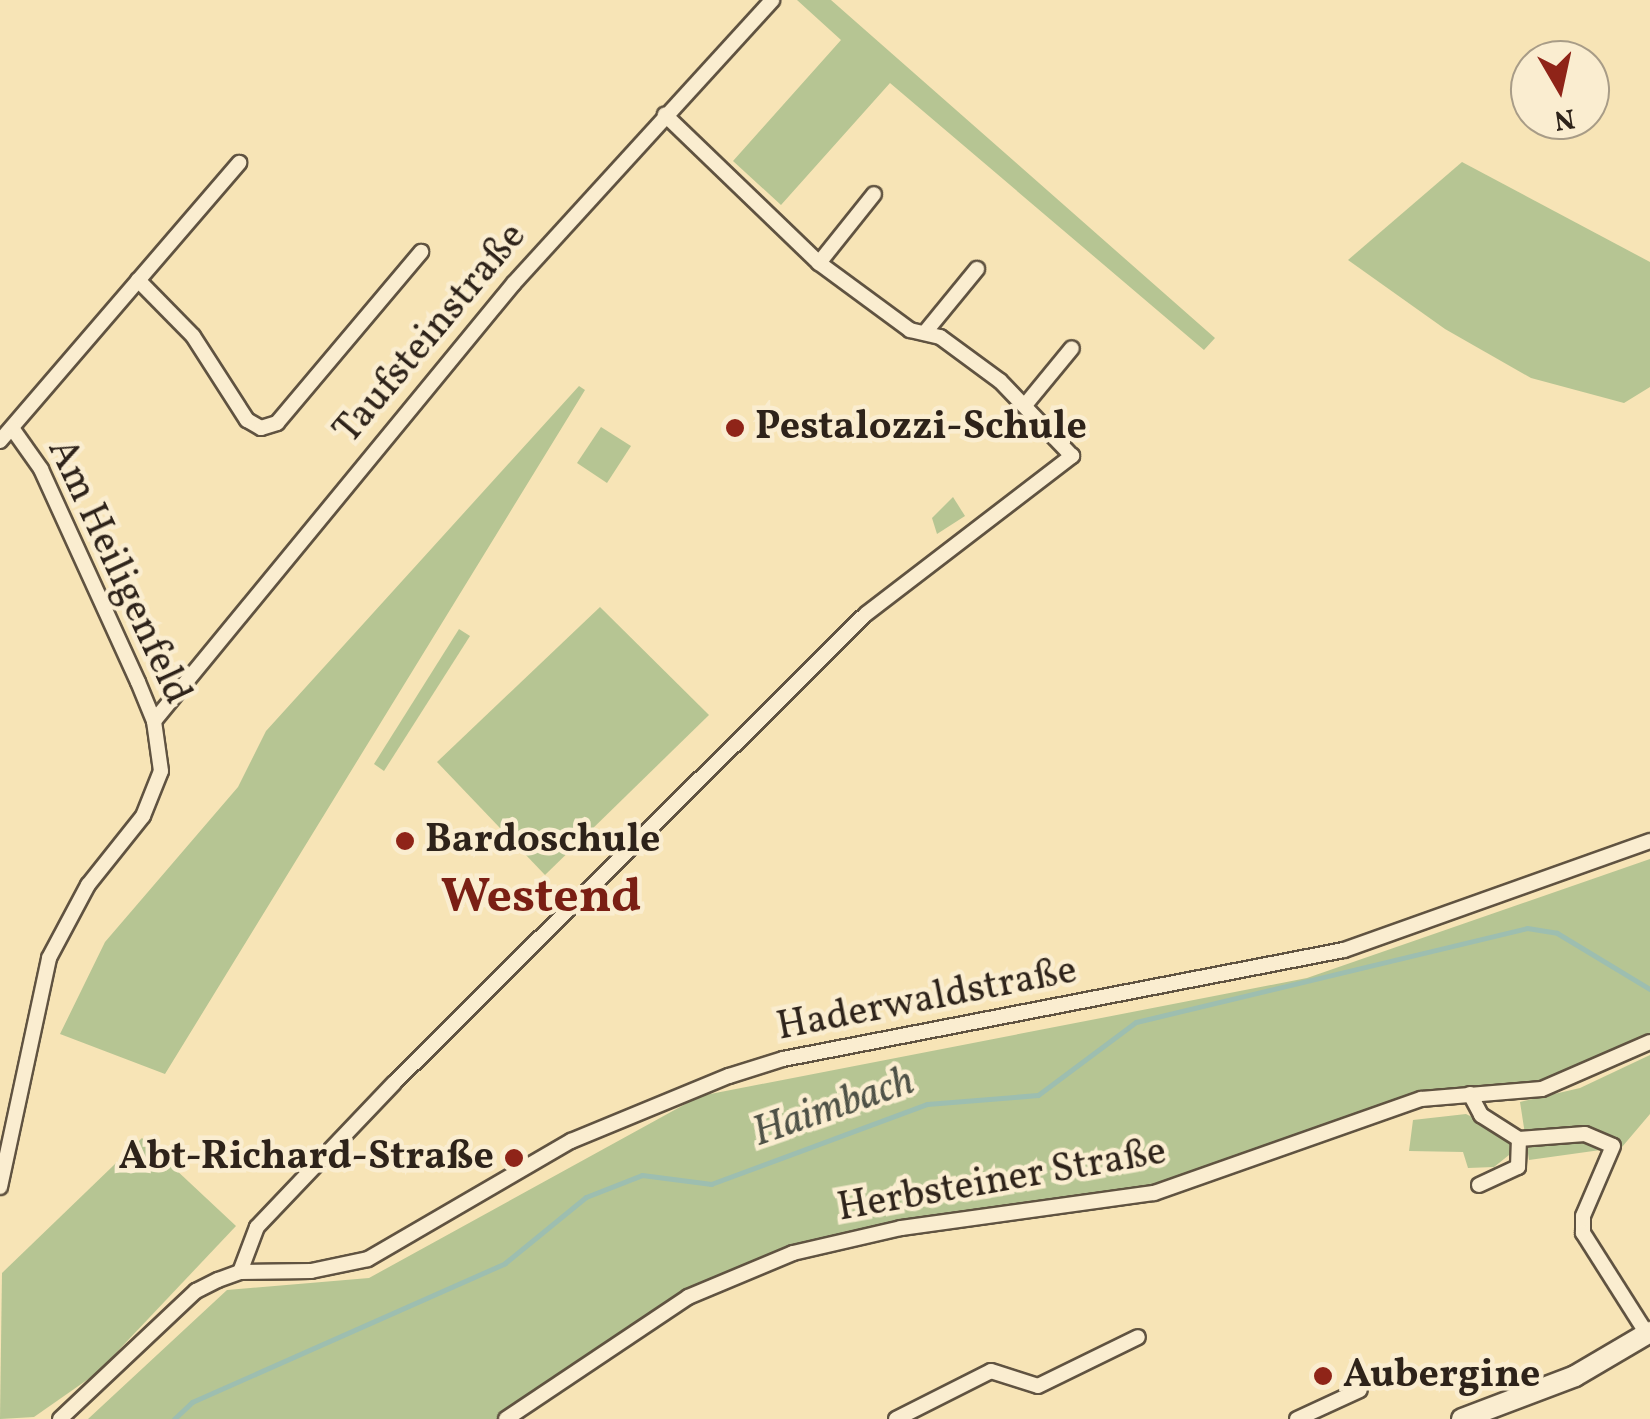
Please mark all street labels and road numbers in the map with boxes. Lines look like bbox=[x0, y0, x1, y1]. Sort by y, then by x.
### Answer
street label: Taufsteinstraße bbox=[325, 214, 537, 454]
street label: Am Heiligenfeld bbox=[36, 432, 200, 712]
street label: Haderwaldstraße bbox=[773, 947, 1081, 1053]
street label: Herbsteiner Straße bbox=[834, 1128, 1170, 1234]

